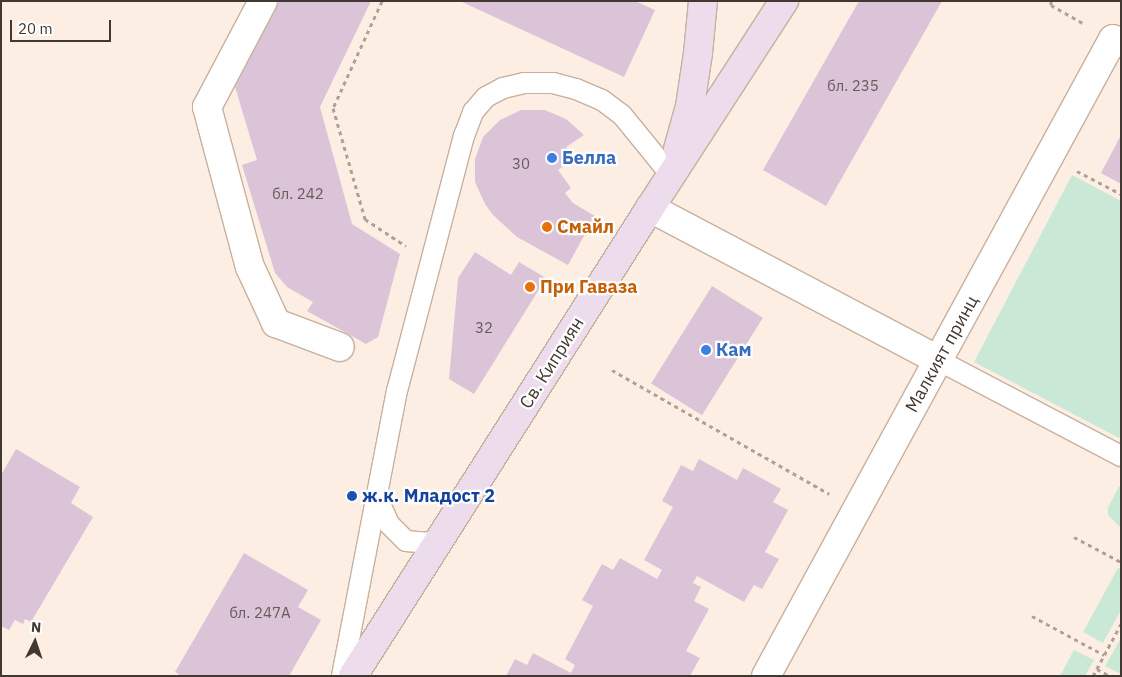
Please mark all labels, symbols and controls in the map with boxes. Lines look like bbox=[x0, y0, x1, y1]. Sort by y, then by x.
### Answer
scale bar bbox=[12, 10, 114, 42]
text: 20 m bbox=[18, 19, 53, 38]
house number: бл. 235 bbox=[827, 77, 879, 95]
place label: Белла bbox=[562, 147, 616, 169]
marker: Белла bbox=[546, 152, 558, 164]
house number: 30 bbox=[512, 155, 530, 173]
house number: бл. 242 bbox=[272, 185, 324, 203]
place label: Смайл bbox=[557, 216, 614, 238]
marker: Смайл bbox=[541, 221, 553, 233]
place label: При Гаваза bbox=[540, 276, 638, 298]
marker: При Гаваза bbox=[524, 281, 536, 293]
street label: Малкият принц bbox=[901, 292, 983, 416]
street label: Св. Киприян bbox=[515, 313, 589, 413]
house number: 32 bbox=[475, 319, 493, 337]
place label: Кам bbox=[716, 339, 751, 361]
marker: Кам bbox=[700, 344, 712, 356]
place label: ж.к. Младост 2 bbox=[362, 485, 495, 507]
marker: ж.к. Младост 2 bbox=[346, 490, 358, 502]
house number: бл. 247А bbox=[229, 604, 291, 622]
north arrow bbox=[10, 617, 60, 667]
text: N bbox=[30, 618, 42, 636]

